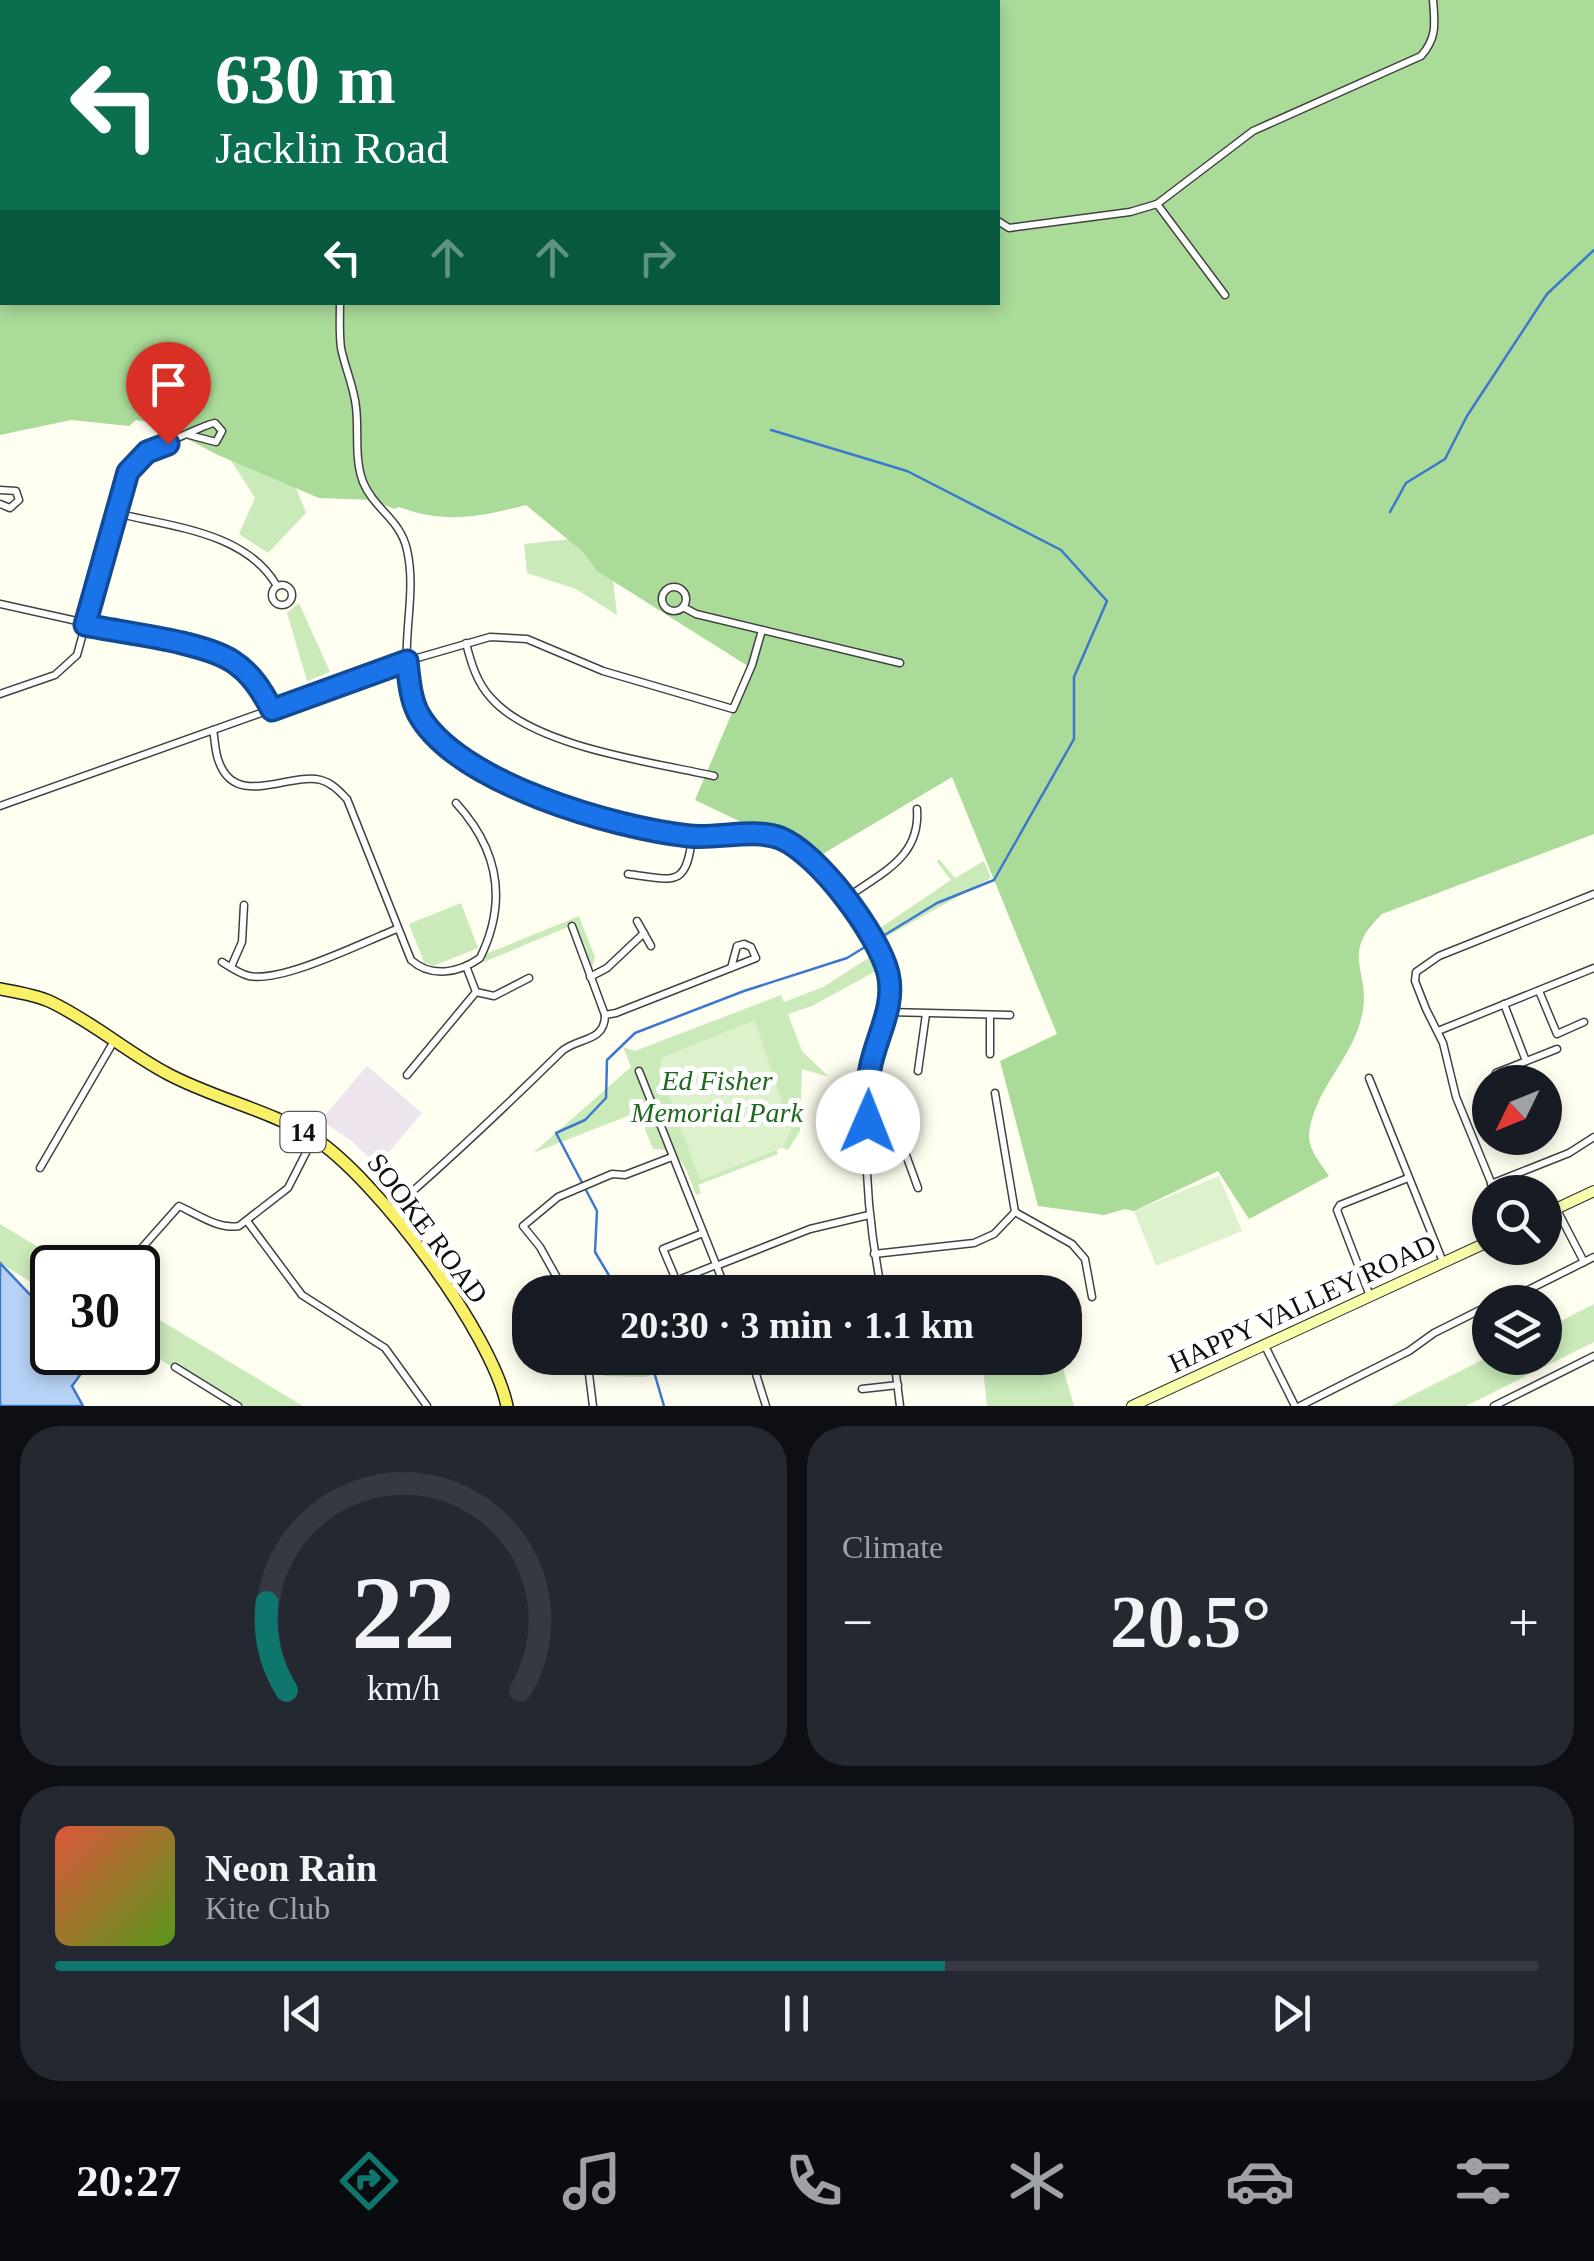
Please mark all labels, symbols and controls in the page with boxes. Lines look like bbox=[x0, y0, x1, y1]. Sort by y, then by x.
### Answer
icon: left bbox=[50, 40, 180, 170]
text: 630 m bbox=[215, 41, 396, 118]
text: Jacklin Road bbox=[215, 123, 449, 173]
icon: left bbox=[315, 230, 370, 285]
icon: ahead bbox=[420, 230, 475, 285]
icon: ahead bbox=[525, 230, 580, 285]
icon: right bbox=[630, 230, 685, 285]
pin bbox=[126, 342, 211, 445]
icon: arrive bbox=[141, 357, 196, 412]
park label: Ed Fisher Memorial Park bbox=[630, 1065, 803, 1128]
north arrow bbox=[1472, 1065, 1562, 1155]
map controls bbox=[1472, 1065, 1562, 1375]
position arrow bbox=[816, 1070, 920, 1174]
road number: 14 bbox=[280, 1112, 326, 1152]
street label: SOOKE ROAD bbox=[361, 1147, 494, 1309]
button: search bbox=[1472, 1175, 1562, 1265]
street label: HAPPY VALLEY ROAD bbox=[1164, 1228, 1441, 1379]
speed limit sign: 30 bbox=[30, 1245, 160, 1375]
button: layers bbox=[1472, 1285, 1562, 1375]
text: 20:30 · 3 min · 1.1 km bbox=[620, 1304, 974, 1346]
text: Climate bbox=[842, 1529, 943, 1565]
text: 22 bbox=[352, 1555, 456, 1670]
text: 20.5° bbox=[1110, 1580, 1271, 1663]
text: − bbox=[842, 1592, 873, 1653]
text: + bbox=[1508, 1592, 1539, 1653]
text: km/h bbox=[367, 1668, 440, 1708]
text: Neon Rain bbox=[205, 1847, 377, 1889]
text: Kite Club bbox=[205, 1890, 330, 1926]
icon: previous bbox=[275, 1986, 330, 2041]
icon: pause bbox=[769, 1986, 824, 2041]
icon: next bbox=[1264, 1986, 1319, 2041]
icon: directions bbox=[334, 2146, 404, 2216]
icon: music bbox=[557, 2146, 627, 2216]
icon: phone bbox=[779, 2146, 849, 2216]
icon: climate bbox=[1002, 2146, 1072, 2216]
icon: car bbox=[1225, 2146, 1295, 2216]
icon: filters bbox=[1448, 2146, 1518, 2216]
text: 20:27 bbox=[76, 2156, 181, 2206]

